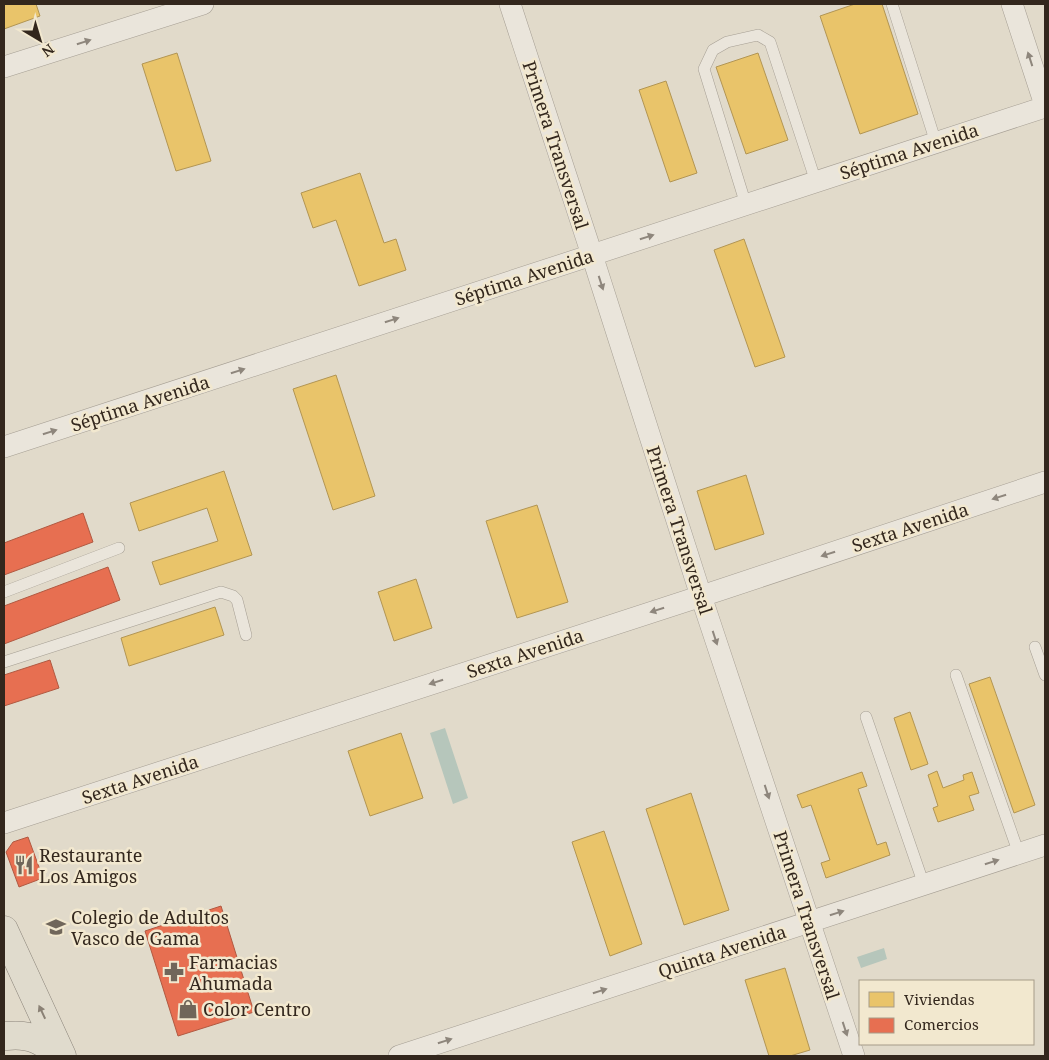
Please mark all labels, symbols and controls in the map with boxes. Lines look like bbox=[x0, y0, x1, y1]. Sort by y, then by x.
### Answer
north arrow bbox=[15, 15, 65, 65]
one-way arrow bbox=[76, 37, 91, 45]
text: N bbox=[38, 40, 59, 62]
one-way arrow bbox=[1026, 51, 1034, 66]
street label: Primera Transversal bbox=[517, 58, 595, 233]
street label: Séptima Avenida bbox=[837, 117, 981, 185]
one-way arrow bbox=[639, 233, 654, 240]
street label: Séptima Avenida bbox=[452, 243, 596, 311]
one-way arrow bbox=[597, 276, 605, 291]
one-way arrow bbox=[385, 316, 400, 323]
one-way arrow bbox=[230, 366, 245, 374]
street label: Séptima Avenida bbox=[68, 369, 212, 437]
one-way arrow bbox=[43, 428, 58, 436]
street label: Primera Transversal bbox=[641, 443, 719, 618]
one-way arrow bbox=[991, 493, 1006, 501]
street label: Sexta Avenida bbox=[849, 497, 971, 557]
one-way arrow bbox=[821, 551, 836, 558]
one-way arrow bbox=[650, 607, 665, 614]
street label: Sexta Avenida bbox=[464, 623, 586, 683]
one-way arrow bbox=[712, 630, 719, 645]
one-way arrow bbox=[429, 679, 444, 686]
street label: Sexta Avenida bbox=[79, 749, 201, 809]
one-way arrow bbox=[763, 784, 771, 799]
street label: Primera Transversal bbox=[768, 828, 846, 1003]
place label: Restaurante Los Amigos bbox=[39, 843, 142, 888]
restaurant icon: Restaurante Los Amigos bbox=[13, 854, 35, 876]
one-way arrow bbox=[985, 858, 1000, 866]
place label: Colegio de Adultos Vasco de Gama bbox=[71, 905, 229, 950]
one-way arrow bbox=[830, 909, 845, 916]
school or university icon: Colegio de Adultos Vasco de Gama bbox=[45, 916, 67, 938]
street label: Quinta Avenida bbox=[655, 919, 789, 983]
place label: Farmacias Ahumada bbox=[189, 950, 278, 995]
pharmacy icon: Farmacias Ahumada bbox=[163, 961, 185, 983]
legend bbox=[859, 980, 1034, 1045]
one-way arrow bbox=[593, 986, 608, 994]
text: Viviendas bbox=[904, 989, 975, 1009]
place label: Color Centro bbox=[203, 997, 311, 1021]
shop icon: Color Centro bbox=[177, 998, 199, 1020]
one-way arrow bbox=[37, 1005, 45, 1019]
text: Comercios bbox=[904, 1014, 979, 1034]
one-way arrow bbox=[841, 1022, 849, 1037]
one-way arrow bbox=[438, 1037, 453, 1044]

